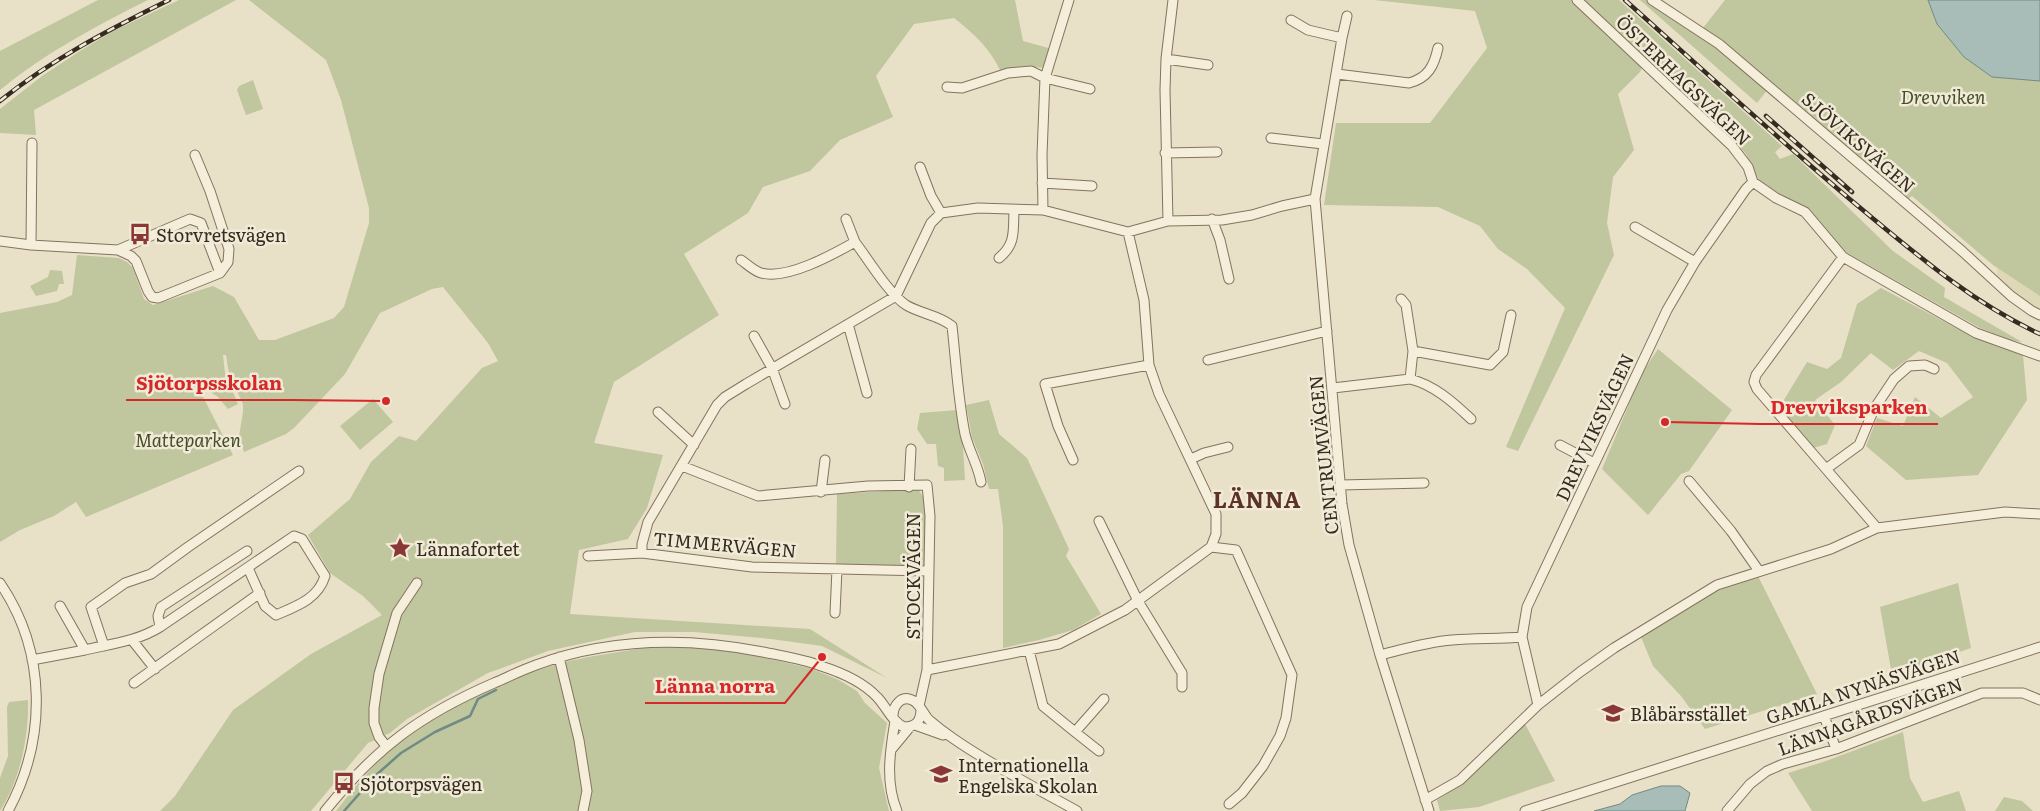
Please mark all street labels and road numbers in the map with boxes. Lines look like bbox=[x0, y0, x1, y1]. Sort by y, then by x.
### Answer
street label: ÖSTERHAGSVÄGEN bbox=[1611, 8, 1757, 152]
street label: SJÖVIKSVÄGEN bbox=[1796, 85, 1922, 199]
street label: DREVVIKSVÄGEN bbox=[1548, 349, 1640, 505]
street label: CENTRUMVÄGEN bbox=[1301, 374, 1345, 536]
street label: STOCKVÄGEN bbox=[899, 513, 926, 639]
street label: TIMMERVÄGEN bbox=[652, 524, 798, 564]
street label: GAMLA NYNÄSVÄGEN bbox=[1762, 642, 1964, 730]
street label: LÄNNAGÅRDSVÄGEN bbox=[1774, 670, 1966, 762]

